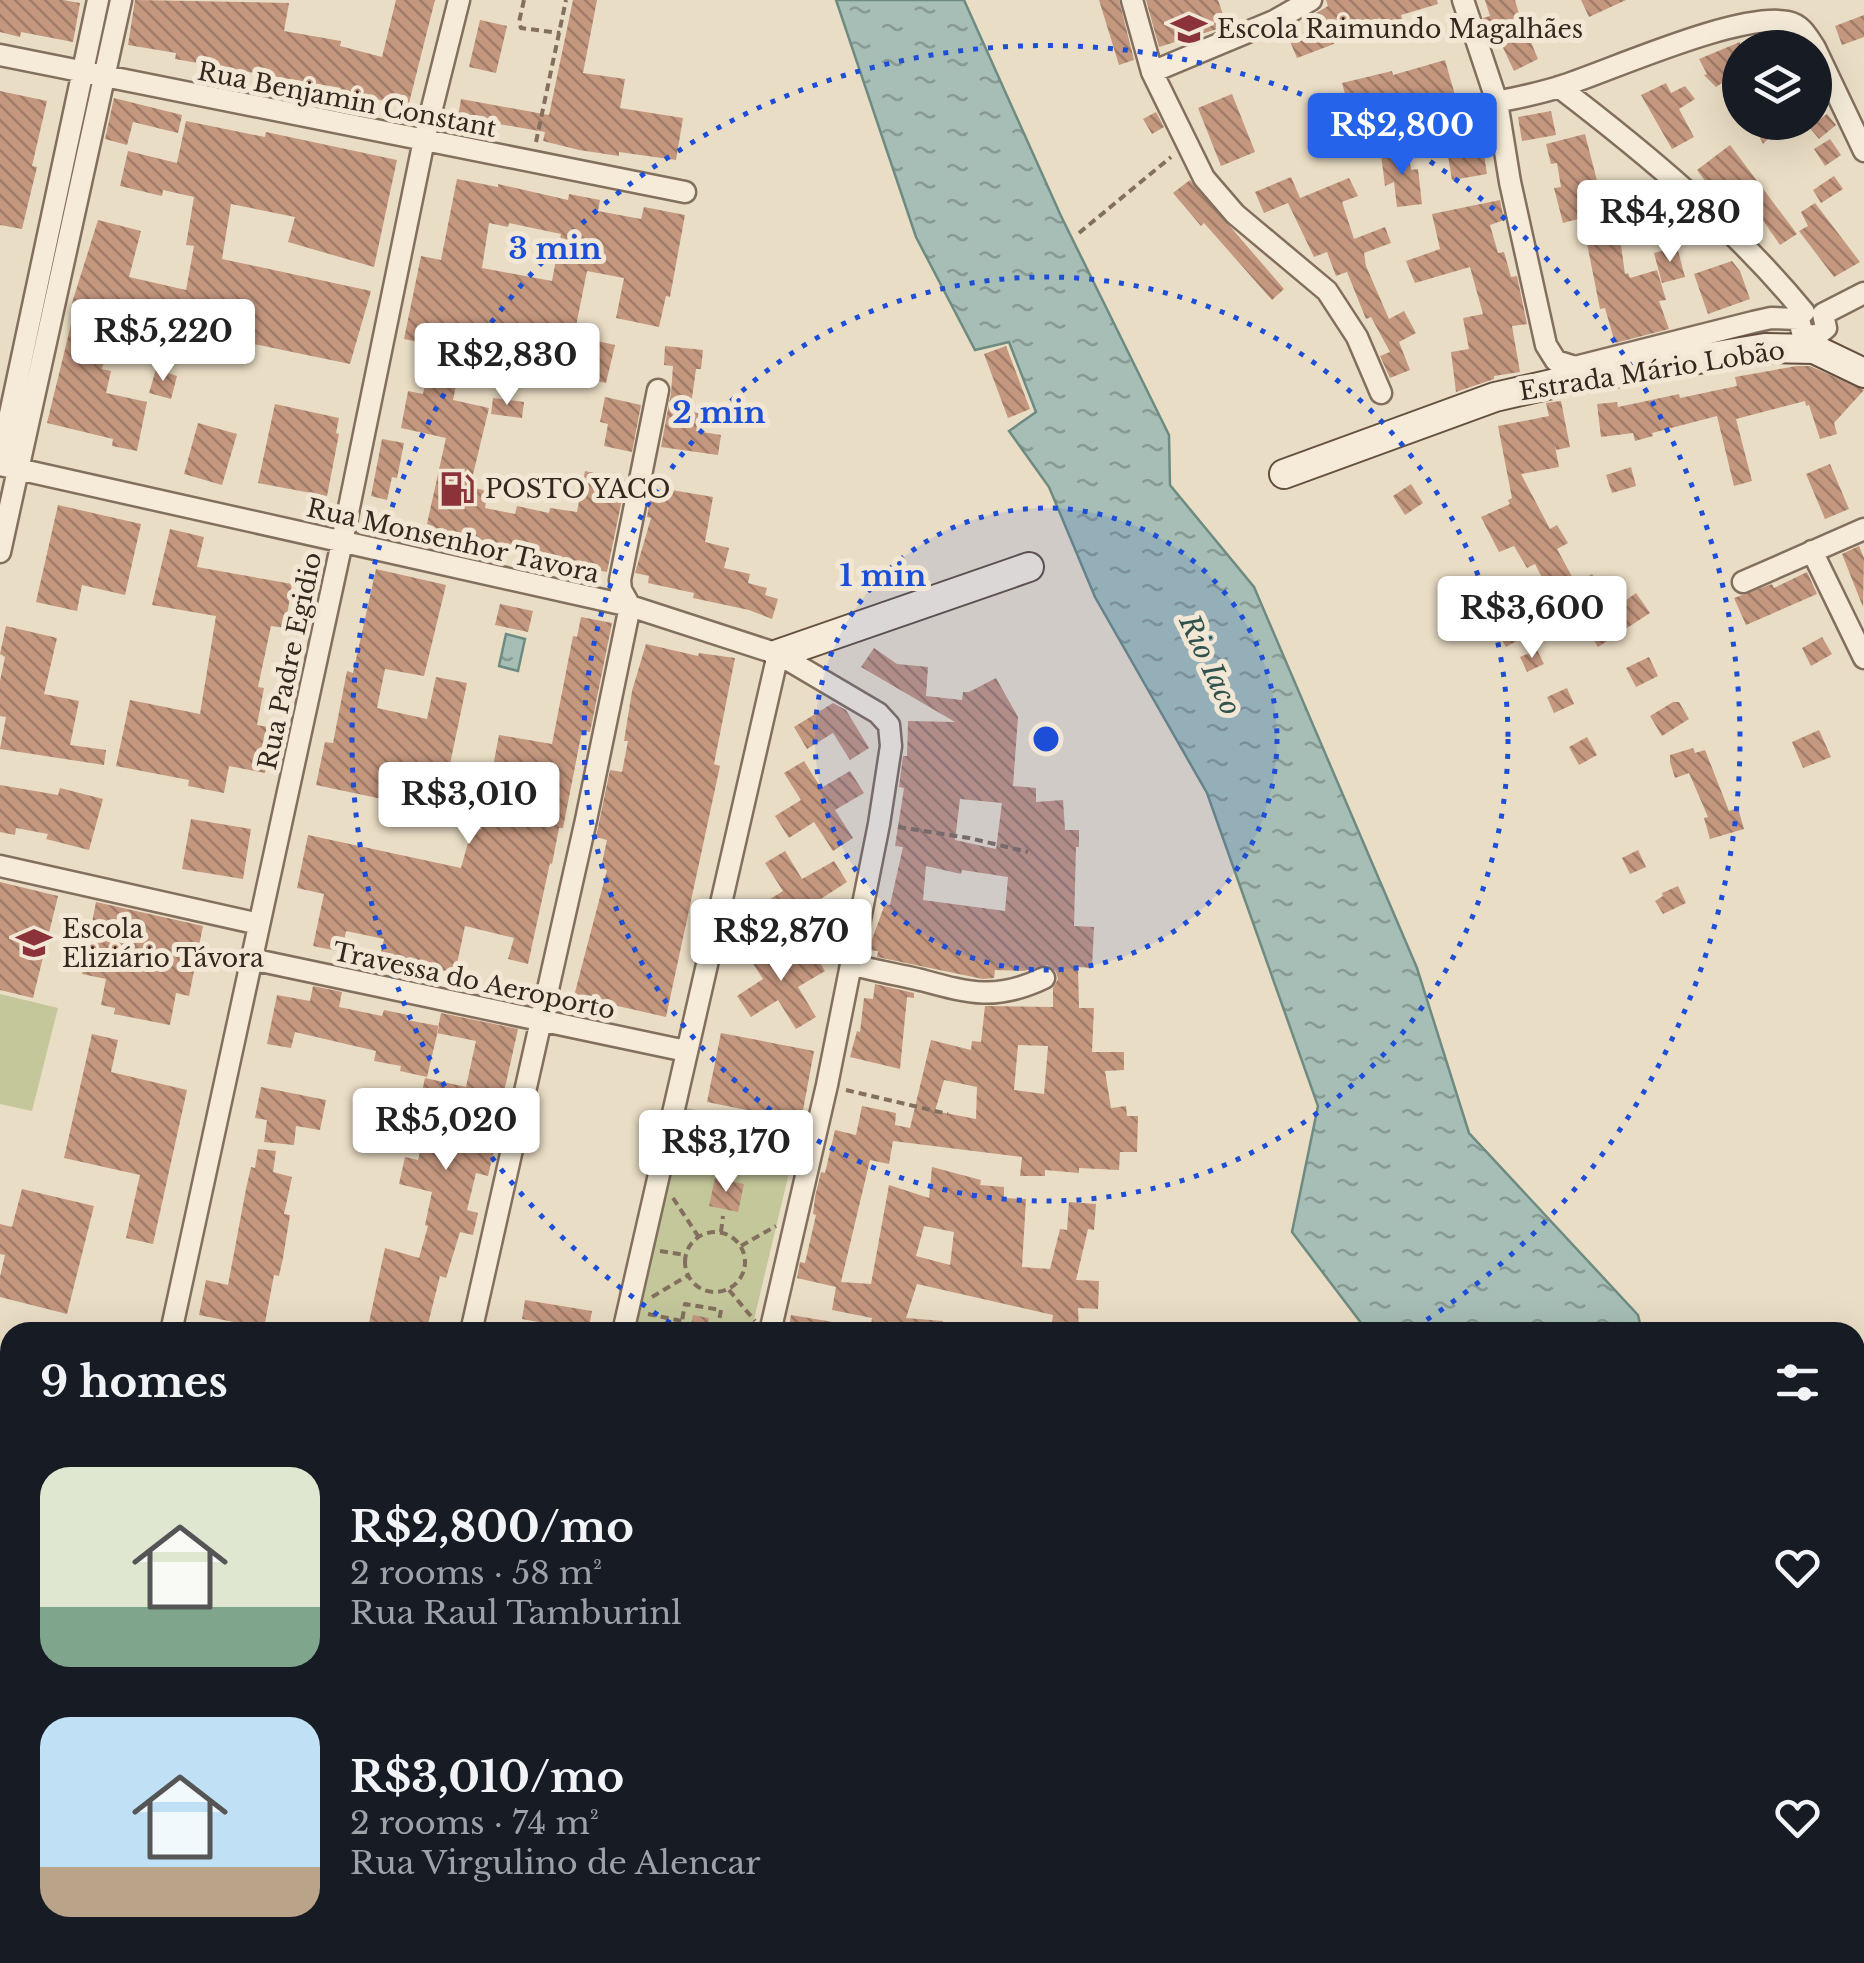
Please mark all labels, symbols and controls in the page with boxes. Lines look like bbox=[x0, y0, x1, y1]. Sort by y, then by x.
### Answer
school or university icon: Escola Raimundo Magalhães bbox=[1170, 10, 1208, 48]
place label: Escola Raimundo Magalhães bbox=[1217, 14, 1583, 45]
map controls bbox=[1722, 30, 1832, 140]
button: layers bbox=[1722, 30, 1832, 140]
street label: Rua Benjamin Constant bbox=[195, 56, 500, 144]
pin: R$2,800 bbox=[1310, 93, 1494, 178]
text: R$2,800 bbox=[1330, 105, 1474, 145]
pin: R$4,280 bbox=[1578, 180, 1762, 265]
text: R$4,280 bbox=[1599, 192, 1741, 232]
text: 3 min bbox=[509, 230, 602, 267]
pin: R$5,220 bbox=[71, 299, 255, 384]
text: R$5,220 bbox=[93, 311, 233, 351]
pin: R$2,830 bbox=[415, 323, 599, 408]
text: R$2,830 bbox=[437, 335, 577, 375]
street label: Estrada Mário Lobão bbox=[1517, 335, 1787, 407]
text: 2 min bbox=[672, 394, 766, 431]
fuel station icon: POSTO YACO bbox=[438, 470, 476, 508]
place label: POSTO YACO bbox=[485, 474, 671, 505]
street label: Rua Monsenhor Tavora bbox=[304, 492, 602, 590]
street label: Rua Padre Egidio bbox=[252, 550, 328, 772]
text: 1 min bbox=[840, 557, 927, 594]
pin: R$3,600 bbox=[1440, 576, 1624, 661]
text: R$3,600 bbox=[1460, 588, 1604, 628]
water label: Rio Iaco bbox=[1171, 608, 1248, 721]
centre of rings bbox=[1028, 721, 1064, 757]
pin: R$3,010 bbox=[377, 762, 561, 847]
text: R$3,010 bbox=[400, 774, 538, 814]
pin: R$2,870 bbox=[689, 899, 873, 984]
text: R$2,870 bbox=[713, 911, 849, 951]
place label: Escola Eliziário Távora bbox=[62, 914, 264, 974]
school or university icon: Escola Eliziário Távora bbox=[15, 924, 53, 962]
street label: Travessa do Aeroporto bbox=[330, 936, 618, 1026]
pin: R$5,020 bbox=[354, 1088, 538, 1173]
text: R$5,020 bbox=[375, 1100, 517, 1140]
pin: R$3,170 bbox=[634, 1110, 818, 1195]
text: R$3,170 bbox=[661, 1122, 791, 1162]
icon: filters bbox=[1770, 1355, 1825, 1410]
text: 9 homes bbox=[40, 1356, 228, 1408]
text: R$2,800/mo bbox=[350, 1501, 634, 1553]
icon: home bbox=[120, 1507, 240, 1627]
icon: heart bbox=[1770, 1540, 1825, 1595]
text: 2 rooms · 58 m² bbox=[350, 1553, 602, 1593]
text: Rua Raul Tamburinl bbox=[350, 1593, 682, 1633]
text: R$3,010/mo bbox=[350, 1751, 624, 1803]
icon: home bbox=[120, 1757, 240, 1877]
icon: heart bbox=[1770, 1790, 1825, 1845]
text: 2 rooms · 74 m² bbox=[350, 1803, 599, 1843]
text: Rua Virgulino de Alencar bbox=[350, 1843, 760, 1883]

